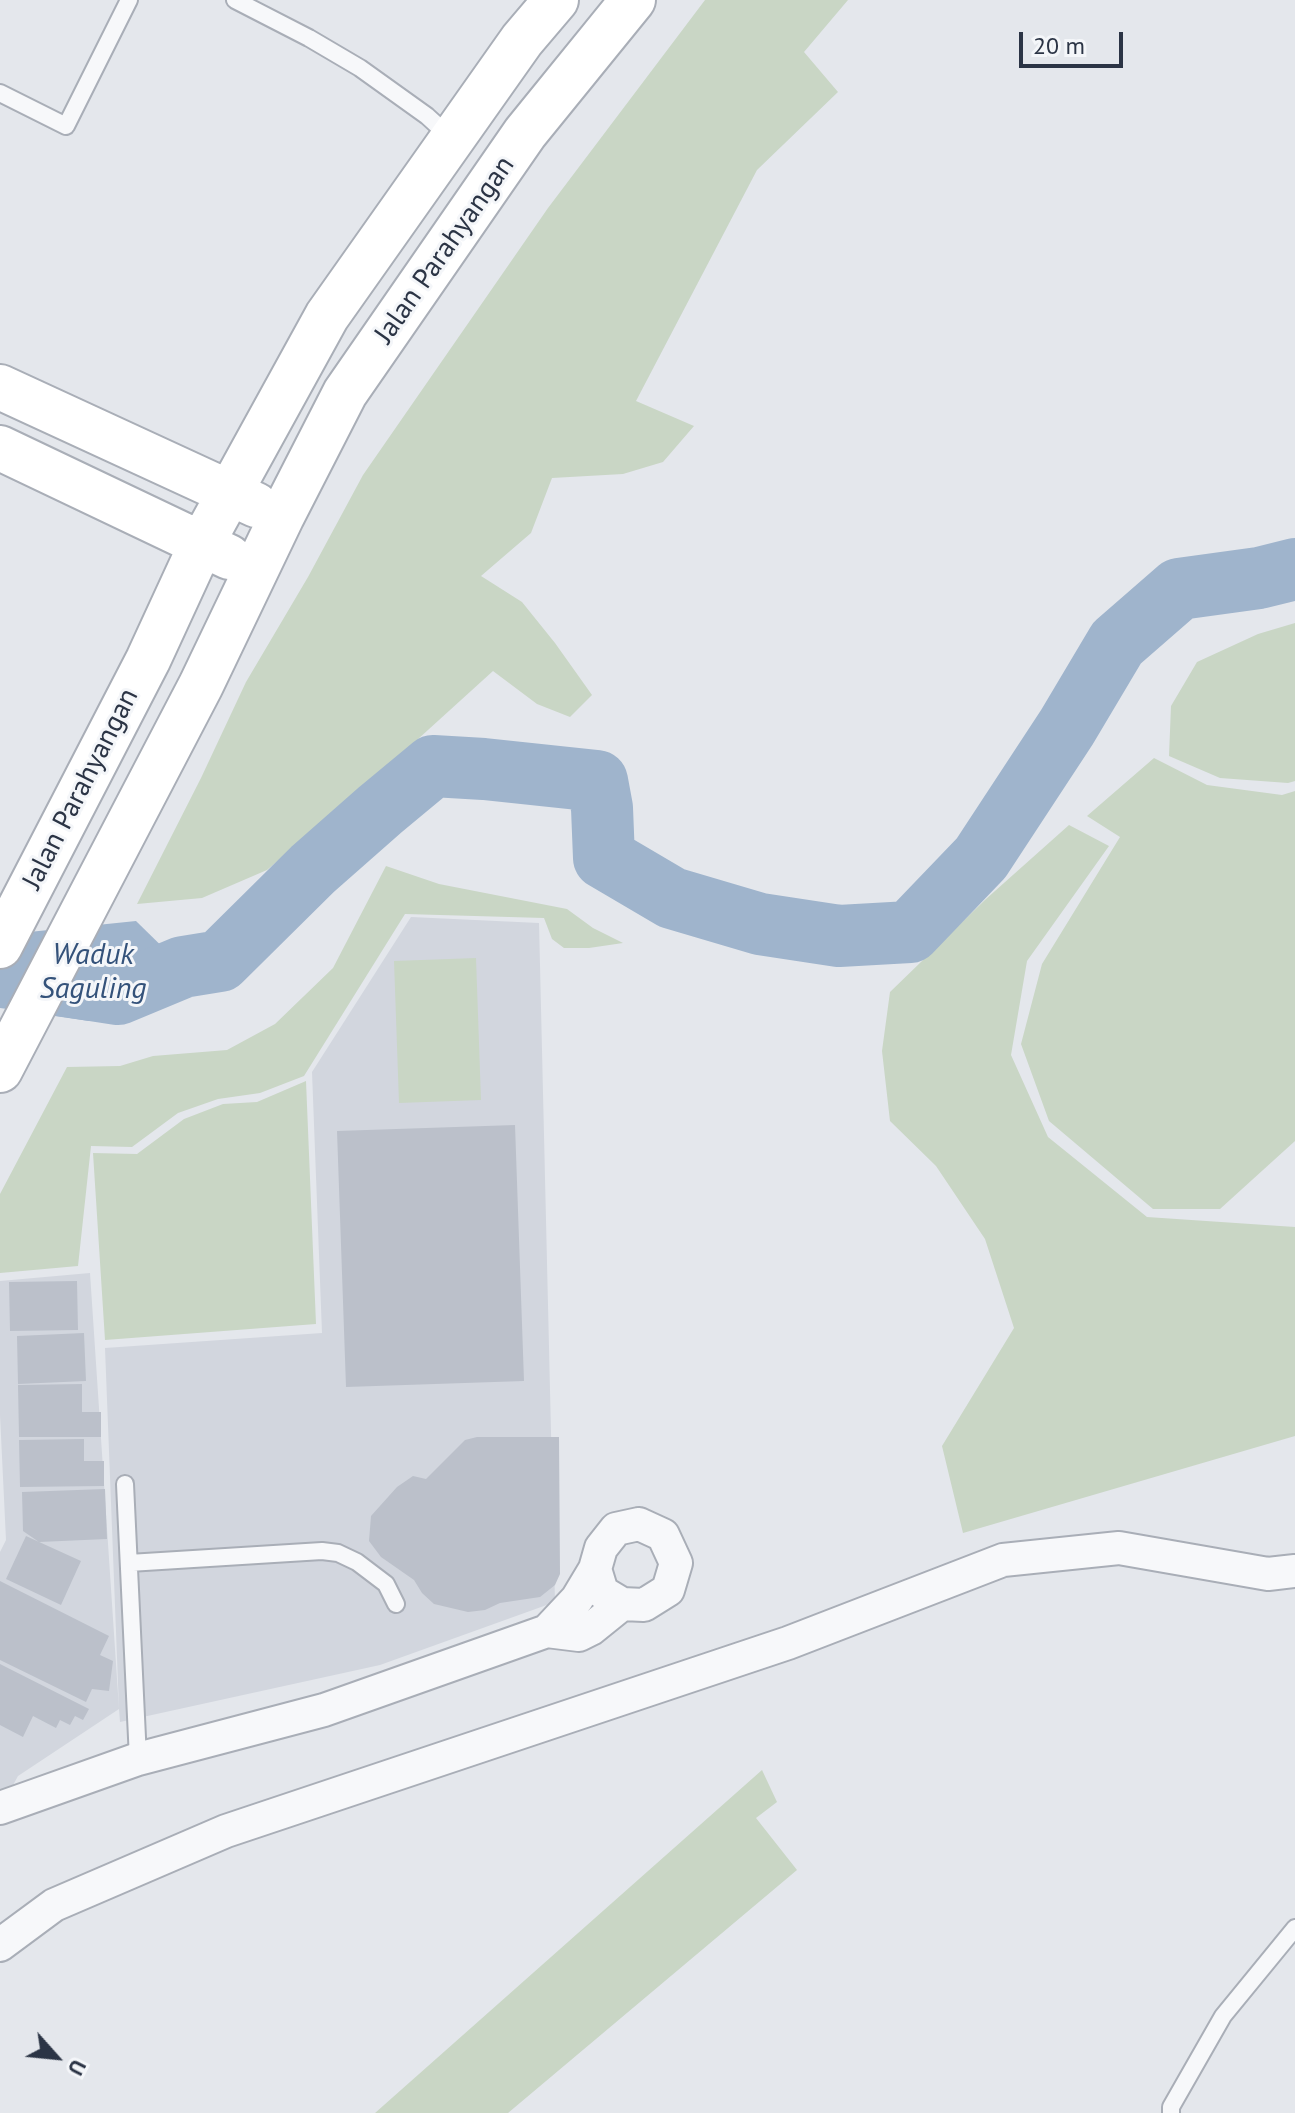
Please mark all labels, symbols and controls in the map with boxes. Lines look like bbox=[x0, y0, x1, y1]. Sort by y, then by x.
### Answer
scale bar bbox=[1023, 16, 1127, 66]
text: 20 m bbox=[1033, 30, 1085, 61]
street label: Jalan Parahyangan bbox=[368, 150, 522, 350]
street label: Jalan Parahyangan bbox=[16, 683, 146, 895]
water label: Waduk Saguling bbox=[40, 937, 146, 1008]
north arrow bbox=[16, 2017, 96, 2097]
text: U bbox=[62, 2055, 93, 2080]

